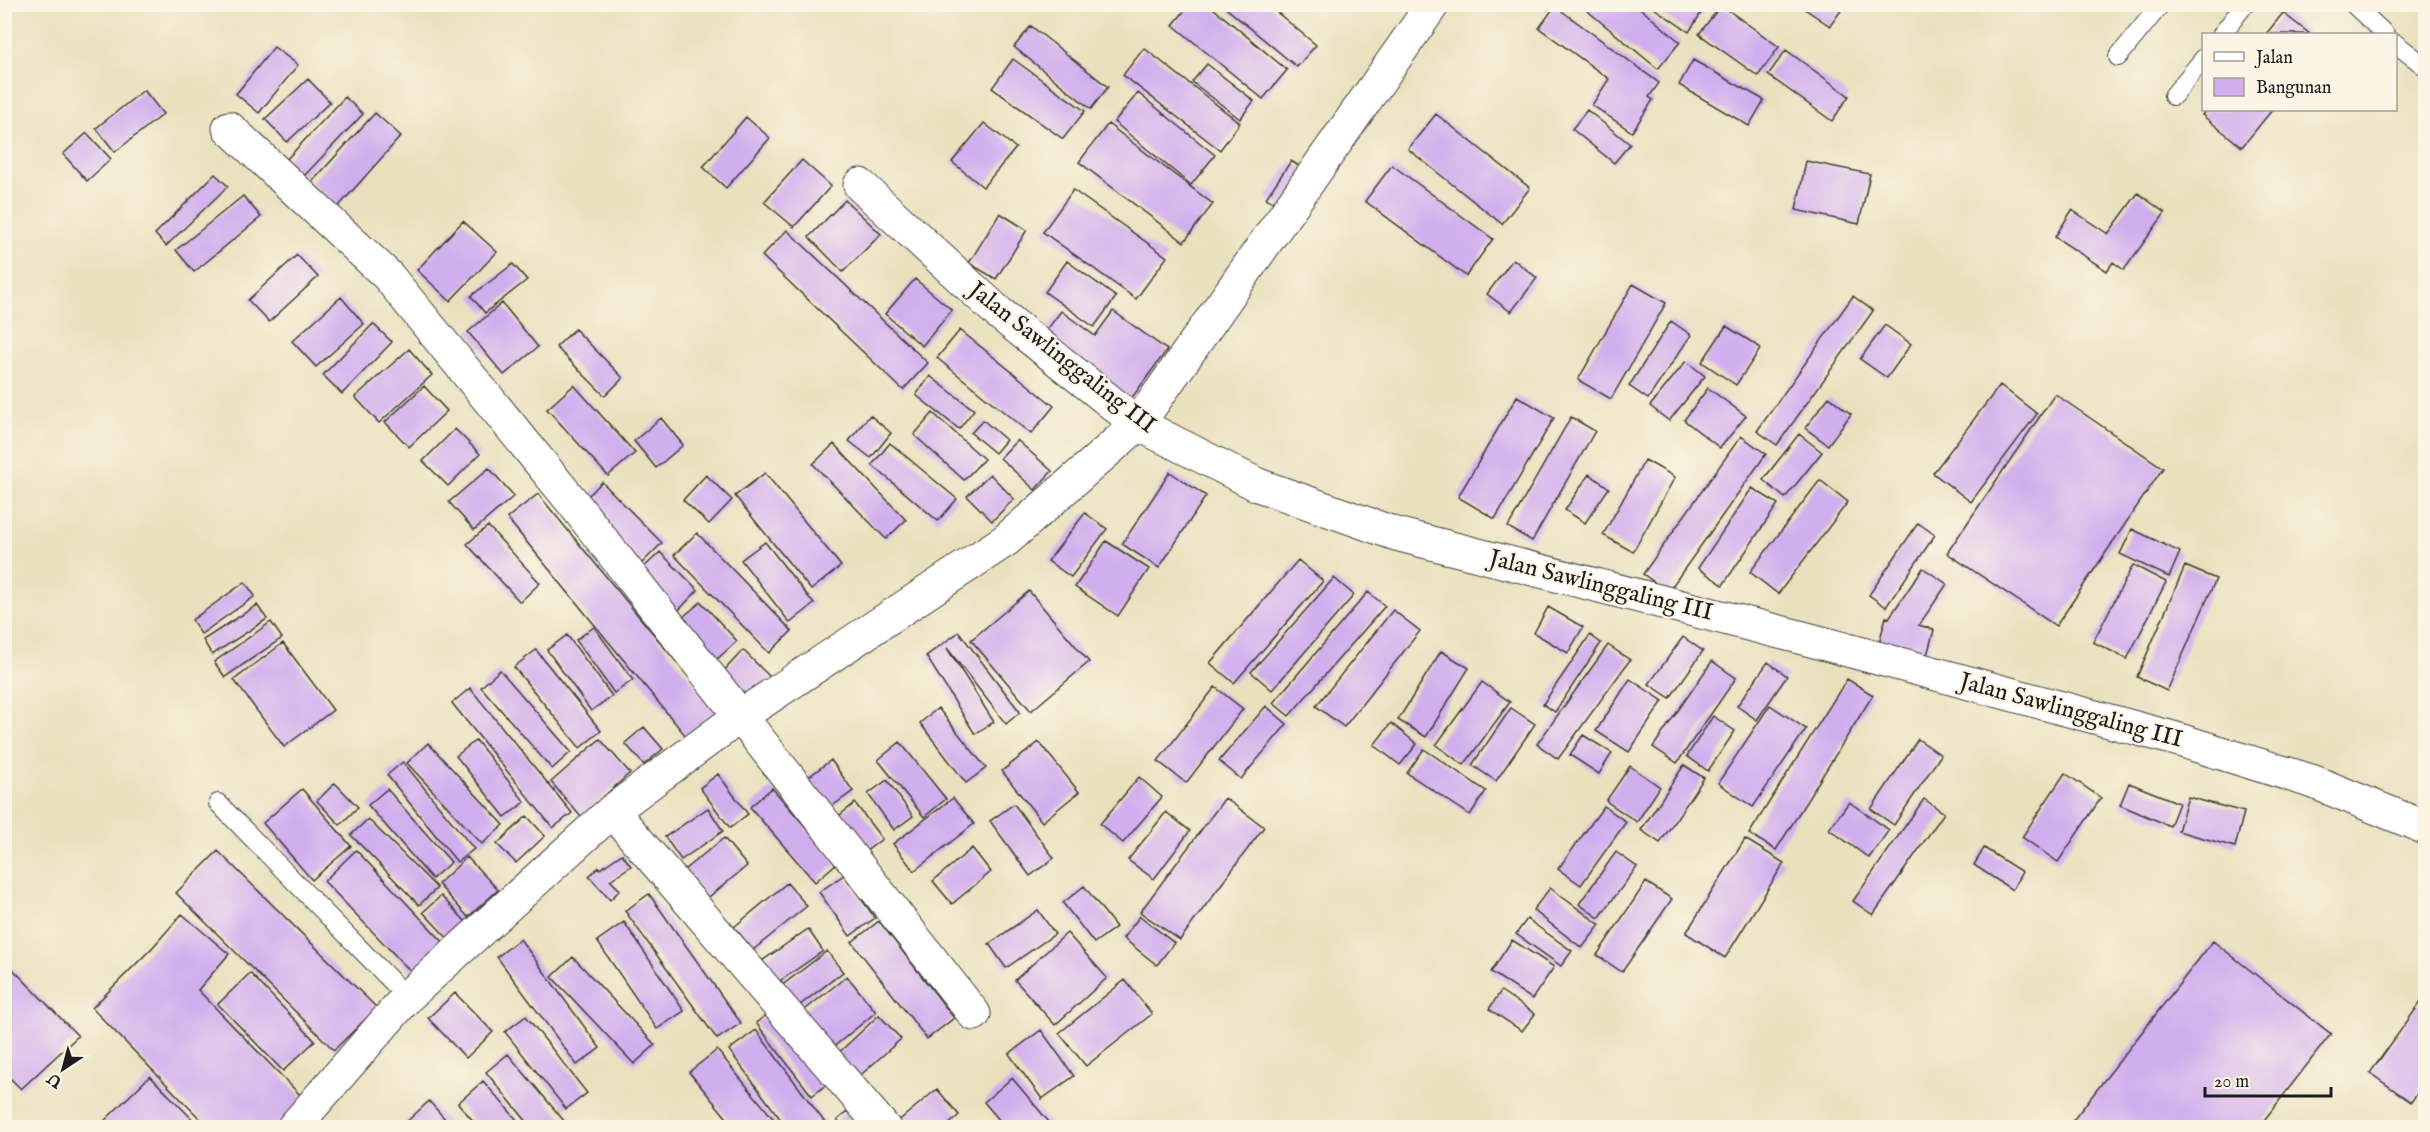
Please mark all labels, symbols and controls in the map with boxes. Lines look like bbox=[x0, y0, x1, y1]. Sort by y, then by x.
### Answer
legend bbox=[2202, 33, 2397, 111]
text: Jalan bbox=[2254, 47, 2293, 70]
text: Bangunan bbox=[2256, 77, 2332, 100]
street label: Jalan Sawlinggaling III bbox=[960, 273, 1162, 441]
street label: Jalan Sawlinggaling III bbox=[1483, 542, 1716, 629]
street label: Jalan Sawlinggaling III bbox=[1953, 666, 2186, 756]
north arrow bbox=[33, 1039, 93, 1099]
scale bar bbox=[2205, 1060, 2331, 1098]
text: U bbox=[44, 1067, 68, 1092]
text: 20 m bbox=[2214, 1071, 2249, 1094]

